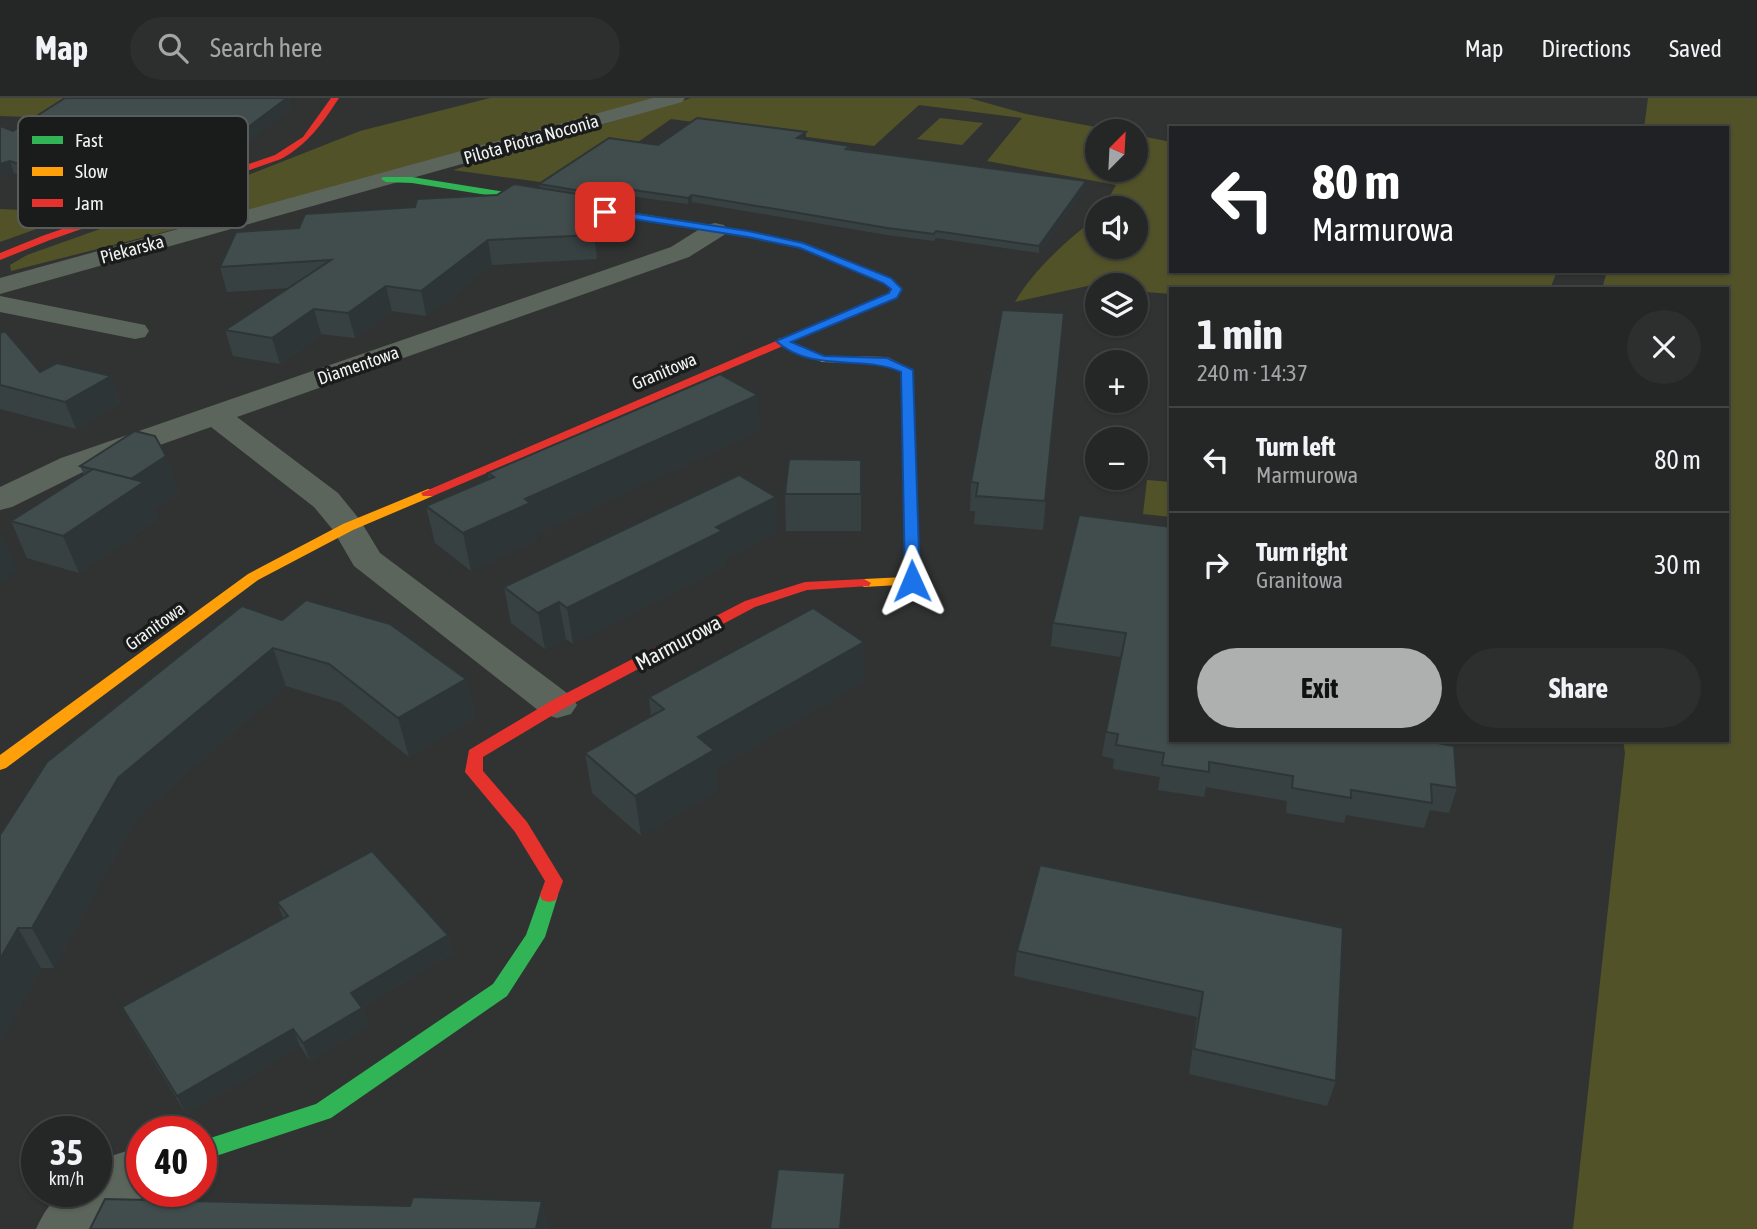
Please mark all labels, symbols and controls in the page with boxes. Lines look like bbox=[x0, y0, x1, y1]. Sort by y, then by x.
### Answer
search box bbox=[130, 17, 620, 80]
text: Map bbox=[35, 29, 88, 67]
icon: search bbox=[154, 29, 192, 67]
text: Search here bbox=[210, 33, 322, 63]
text: Map bbox=[1465, 35, 1503, 62]
text: Directions bbox=[1541, 35, 1631, 62]
text: Saved bbox=[1669, 35, 1722, 62]
street label: Pilota Piotra Noconia bbox=[461, 110, 601, 168]
legend bbox=[18, 116, 248, 228]
north arrow bbox=[1085, 119, 1148, 182]
map controls bbox=[1085, 119, 1148, 490]
text: Fast bbox=[75, 129, 103, 151]
text: 80 m bbox=[1312, 153, 1400, 209]
icon: left bbox=[1197, 154, 1288, 245]
text: Slow bbox=[75, 160, 109, 182]
pin bbox=[575, 182, 635, 242]
text: Jam bbox=[75, 192, 104, 214]
icon: arrive bbox=[586, 193, 624, 231]
button: sound bbox=[1085, 196, 1148, 259]
text: Marmurowa bbox=[1312, 211, 1454, 248]
street label: Piekarska bbox=[98, 230, 166, 268]
button: layers bbox=[1085, 273, 1148, 336]
text: 1 min bbox=[1197, 310, 1283, 358]
button: close bbox=[1627, 310, 1701, 384]
street label: Diamentowa bbox=[315, 341, 401, 389]
street label: Granitowa bbox=[629, 348, 699, 394]
button: + bbox=[1085, 350, 1148, 413]
text: 240 m · 14:37 bbox=[1197, 360, 1308, 386]
button: − bbox=[1085, 427, 1148, 490]
text: Turn left bbox=[1256, 432, 1336, 462]
icon: left bbox=[1197, 441, 1235, 479]
text: 80 m bbox=[1654, 445, 1701, 475]
text: Marmurowa bbox=[1256, 462, 1358, 488]
text: Turn right bbox=[1256, 537, 1347, 567]
position arrow bbox=[875, 544, 949, 618]
icon: right bbox=[1197, 546, 1235, 584]
text: 30 m bbox=[1654, 550, 1701, 580]
text: Granitowa bbox=[1256, 567, 1343, 593]
street label: Granitowa bbox=[121, 598, 189, 654]
street label: Marmurowa bbox=[631, 610, 725, 674]
button: Exit bbox=[1197, 648, 1442, 728]
button: Share bbox=[1456, 648, 1701, 728]
speed limit sign: 40 bbox=[126, 1116, 217, 1207]
text: 35 bbox=[50, 1132, 83, 1172]
text: km/h bbox=[49, 1168, 84, 1189]

